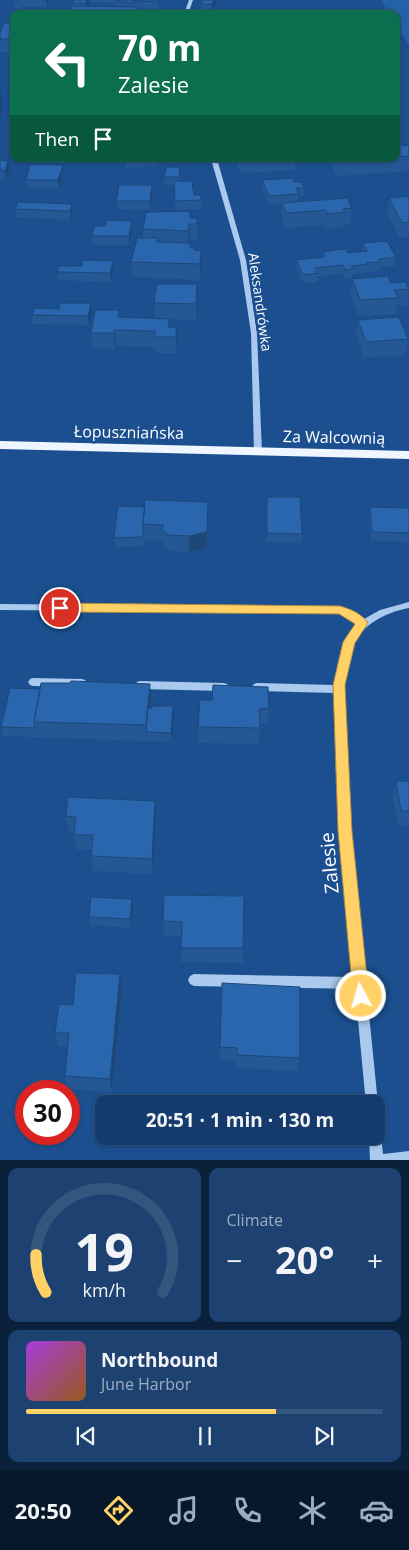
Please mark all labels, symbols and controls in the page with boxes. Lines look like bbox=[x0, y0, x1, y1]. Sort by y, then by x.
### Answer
text: 70 m bbox=[118, 24, 201, 71]
icon: left bbox=[35, 30, 100, 95]
text: Zalesie bbox=[118, 69, 189, 99]
icon: arrive bbox=[89, 125, 117, 153]
text: Then bbox=[35, 126, 79, 152]
street label: Aleksandrówka bbox=[244, 251, 277, 352]
street label: Łopuszniańska bbox=[74, 420, 184, 444]
street label: Za Walcownią bbox=[283, 425, 385, 449]
pin bbox=[39, 587, 81, 629]
icon: arrive bbox=[46, 594, 74, 622]
street label: Zalesie bbox=[313, 831, 345, 895]
position arrow bbox=[334, 969, 386, 1021]
speed limit sign: 30 bbox=[15, 1080, 80, 1145]
text: 20:51 · 1 min · 130 m bbox=[146, 1107, 334, 1133]
text: Climate bbox=[227, 1209, 283, 1231]
text: 19 bbox=[75, 1215, 134, 1286]
text: 20° bbox=[275, 1233, 335, 1285]
text: − bbox=[227, 1241, 243, 1279]
text: + bbox=[367, 1241, 383, 1279]
text: km/h bbox=[83, 1278, 126, 1302]
text: Northbound bbox=[101, 1347, 218, 1373]
text: June Harbor bbox=[101, 1373, 191, 1395]
icon: previous bbox=[72, 1422, 100, 1450]
icon: pause bbox=[191, 1422, 219, 1450]
icon: next bbox=[310, 1422, 338, 1450]
icon: directions bbox=[101, 1493, 136, 1528]
icon: music bbox=[166, 1493, 201, 1528]
icon: phone bbox=[230, 1493, 265, 1528]
icon: climate bbox=[295, 1493, 330, 1528]
icon: car bbox=[359, 1493, 394, 1528]
text: 20:50 bbox=[15, 1495, 71, 1525]

